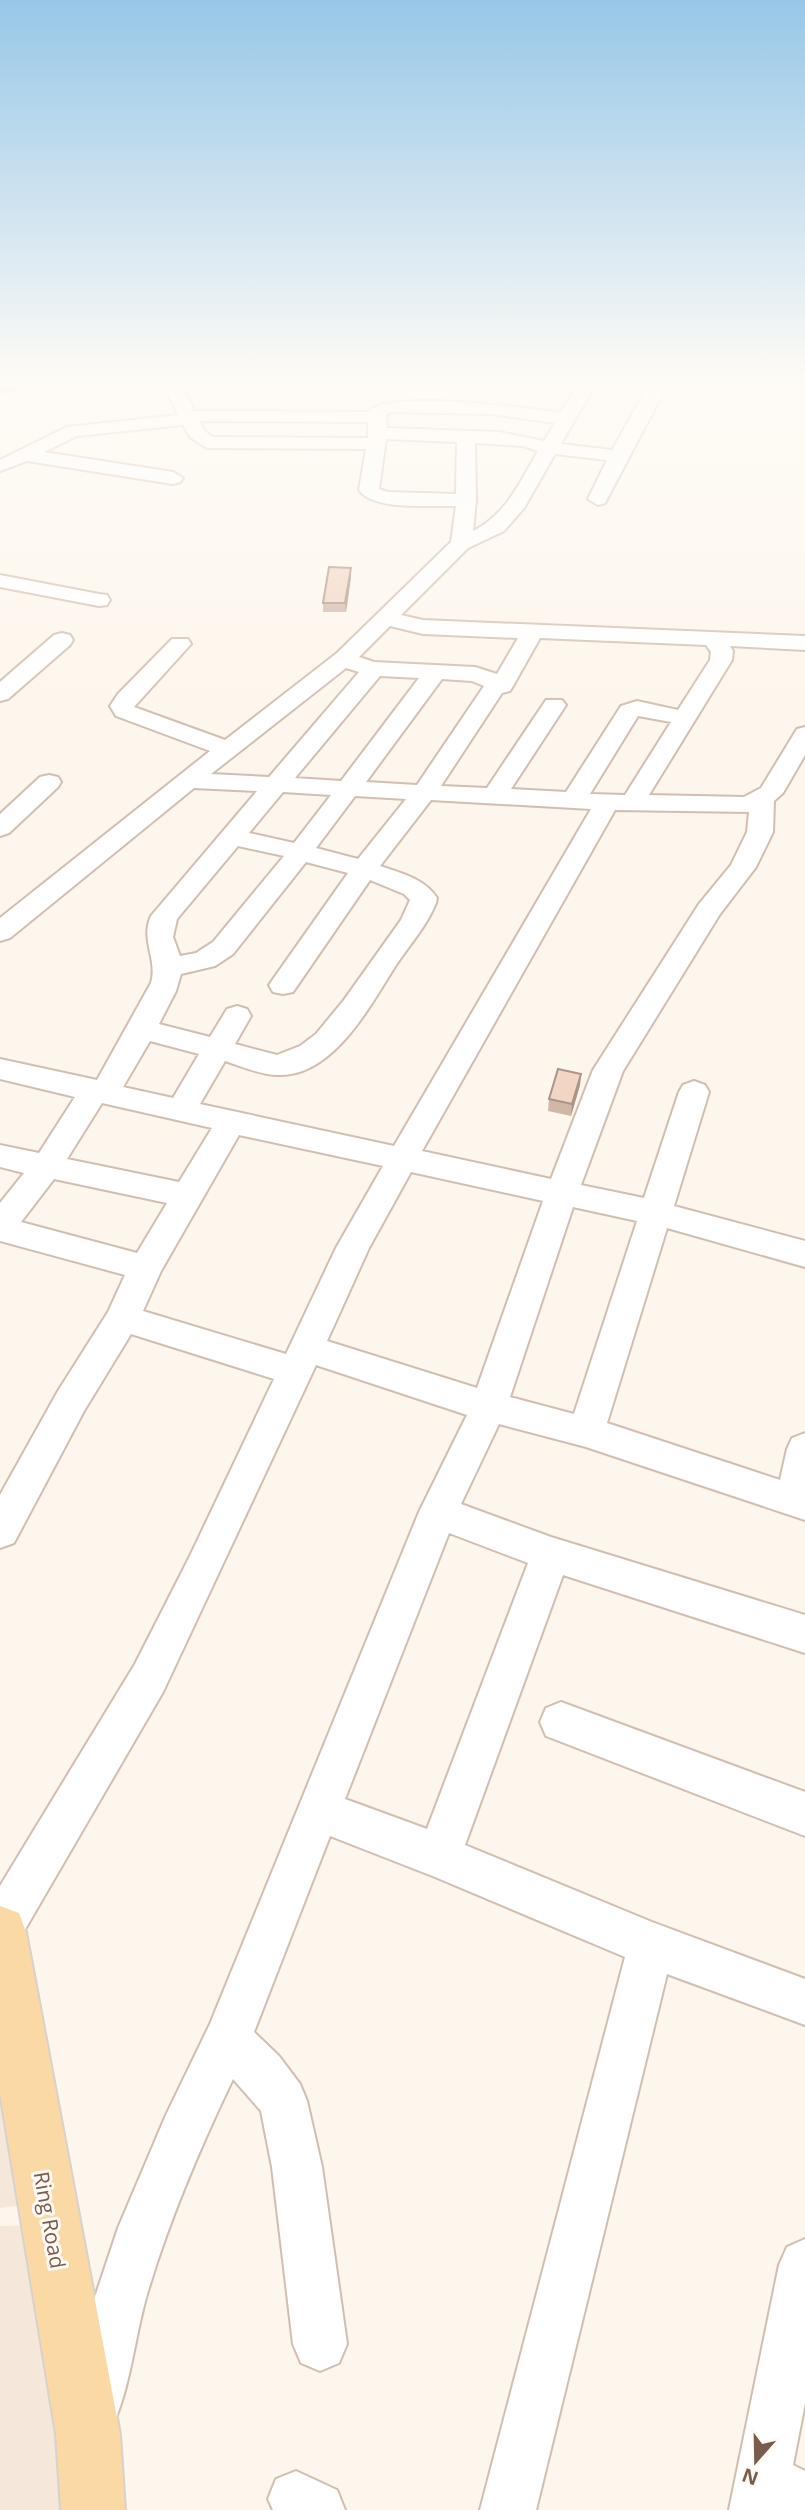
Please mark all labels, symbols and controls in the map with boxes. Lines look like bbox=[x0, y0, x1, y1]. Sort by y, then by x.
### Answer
street label: Ring Road bbox=[28, 2169, 72, 2271]
north arrow bbox=[721, 2426, 791, 2496]
text: N bbox=[738, 2462, 762, 2492]

